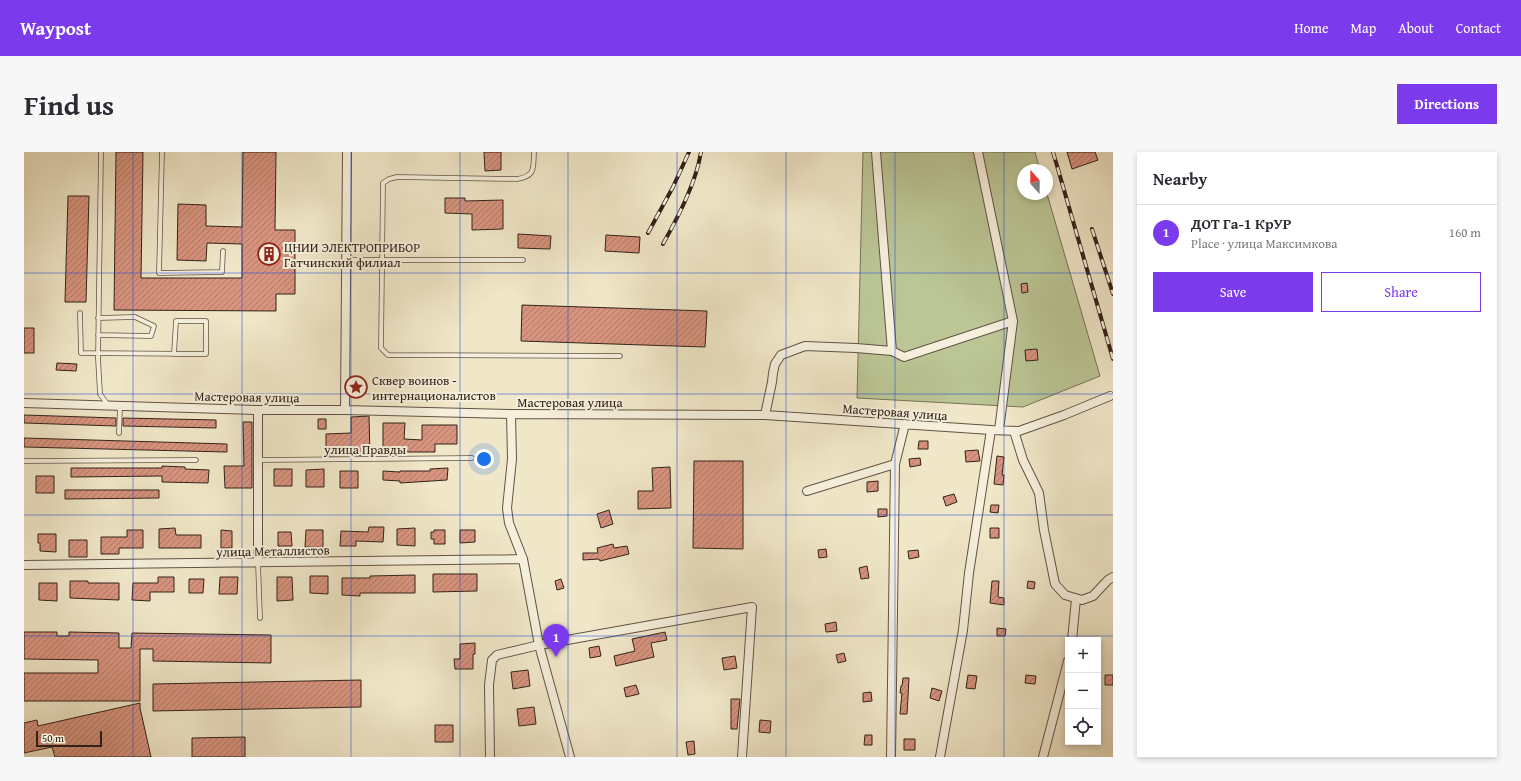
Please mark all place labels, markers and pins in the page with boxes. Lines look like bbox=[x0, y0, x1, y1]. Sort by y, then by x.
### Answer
place label: ЦНИИ ЭЛЕКТРОПРИБОР Гатчинский филиал bbox=[284, 238, 420, 272]
building icon: ЦНИИ ЭЛЕКТРОПРИБОР Гатчинский филиал bbox=[256, 241, 282, 267]
place label: Сквер воинов - интернационалистов bbox=[372, 371, 496, 405]
place icon: Сквер воинов - интернационалистов bbox=[343, 374, 369, 400]
pin: 1 bbox=[543, 624, 569, 657]

